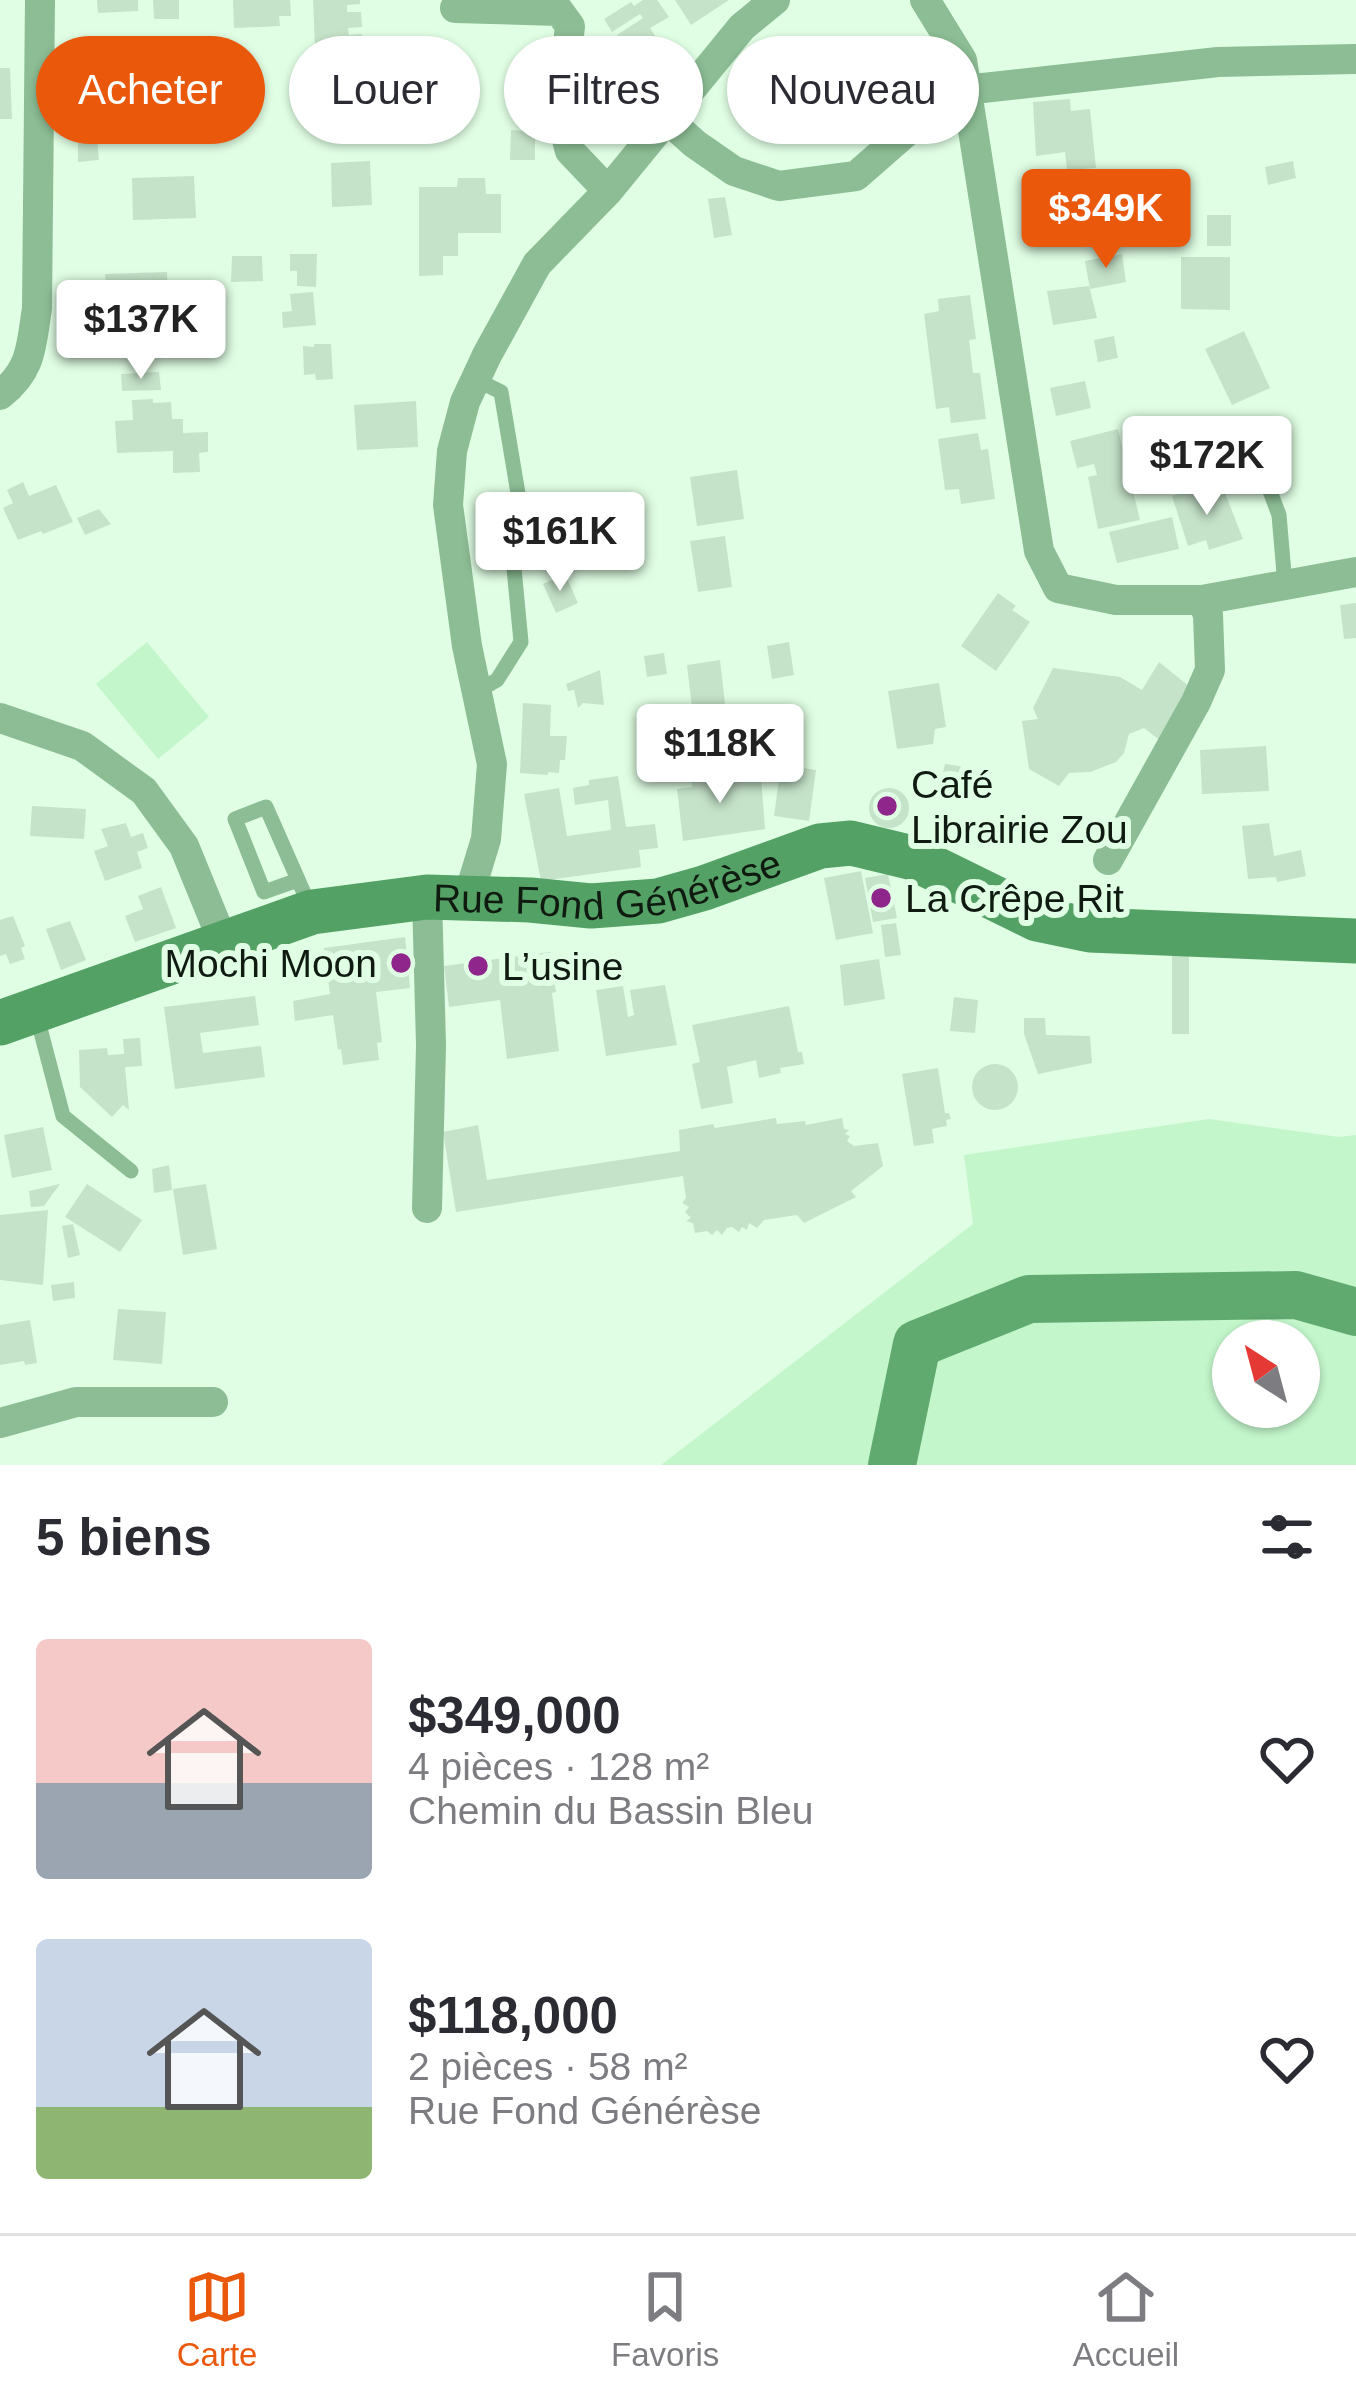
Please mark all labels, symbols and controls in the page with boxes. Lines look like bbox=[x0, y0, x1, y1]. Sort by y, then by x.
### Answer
chip: Acheter bbox=[36, 36, 265, 144]
chip: Louer bbox=[289, 36, 480, 144]
chip: Filtres bbox=[504, 36, 703, 144]
chip: Nouveau bbox=[727, 36, 979, 144]
pin: $349K bbox=[1022, 169, 1190, 271]
text: $349K bbox=[1049, 186, 1163, 229]
pin: $137K bbox=[57, 280, 225, 382]
text: $137K bbox=[84, 297, 198, 340]
pin: $172K bbox=[1123, 416, 1291, 518]
text: $172K bbox=[1150, 433, 1264, 476]
pin: $161K bbox=[476, 492, 644, 594]
text: $161K bbox=[503, 509, 617, 552]
pin: $118K bbox=[636, 704, 804, 806]
text: $118K bbox=[664, 721, 776, 764]
place label: Café Librairie Zou bbox=[911, 763, 1128, 851]
marker: Café Librairie Zou bbox=[874, 793, 900, 819]
street label: Rue Fond Générèse bbox=[432, 840, 787, 928]
place label: La Crêpe Rit bbox=[905, 877, 1124, 920]
marker: La Crêpe Rit bbox=[868, 885, 894, 911]
place label: Mochi Moon bbox=[165, 942, 377, 985]
place label: L’usine bbox=[502, 945, 623, 988]
marker: Mochi Moon bbox=[388, 950, 414, 976]
marker: L’usine bbox=[465, 953, 491, 979]
north arrow bbox=[1212, 1320, 1320, 1428]
map controls bbox=[1212, 1320, 1320, 1428]
icon: filters bbox=[1254, 1504, 1320, 1570]
text: 5 biens bbox=[36, 1509, 212, 1566]
icon: home bbox=[132, 1687, 276, 1831]
text: $349,000 bbox=[408, 1687, 621, 1744]
icon: heart bbox=[1254, 1726, 1320, 1792]
text: 4 pièces · 128 m² bbox=[408, 1745, 709, 1788]
text: Chemin du Bassin Bleu bbox=[408, 1789, 813, 1832]
icon: home bbox=[132, 1987, 276, 2131]
text: $118,000 bbox=[408, 1987, 618, 2044]
icon: heart bbox=[1254, 2026, 1320, 2092]
text: 2 pièces · 58 m² bbox=[408, 2045, 688, 2088]
text: Rue Fond Générèse bbox=[408, 2089, 761, 2132]
tab: Carte bbox=[177, 2264, 257, 2374]
tab: Favoris bbox=[611, 2264, 719, 2374]
tab: Accueil bbox=[1073, 2264, 1179, 2374]

